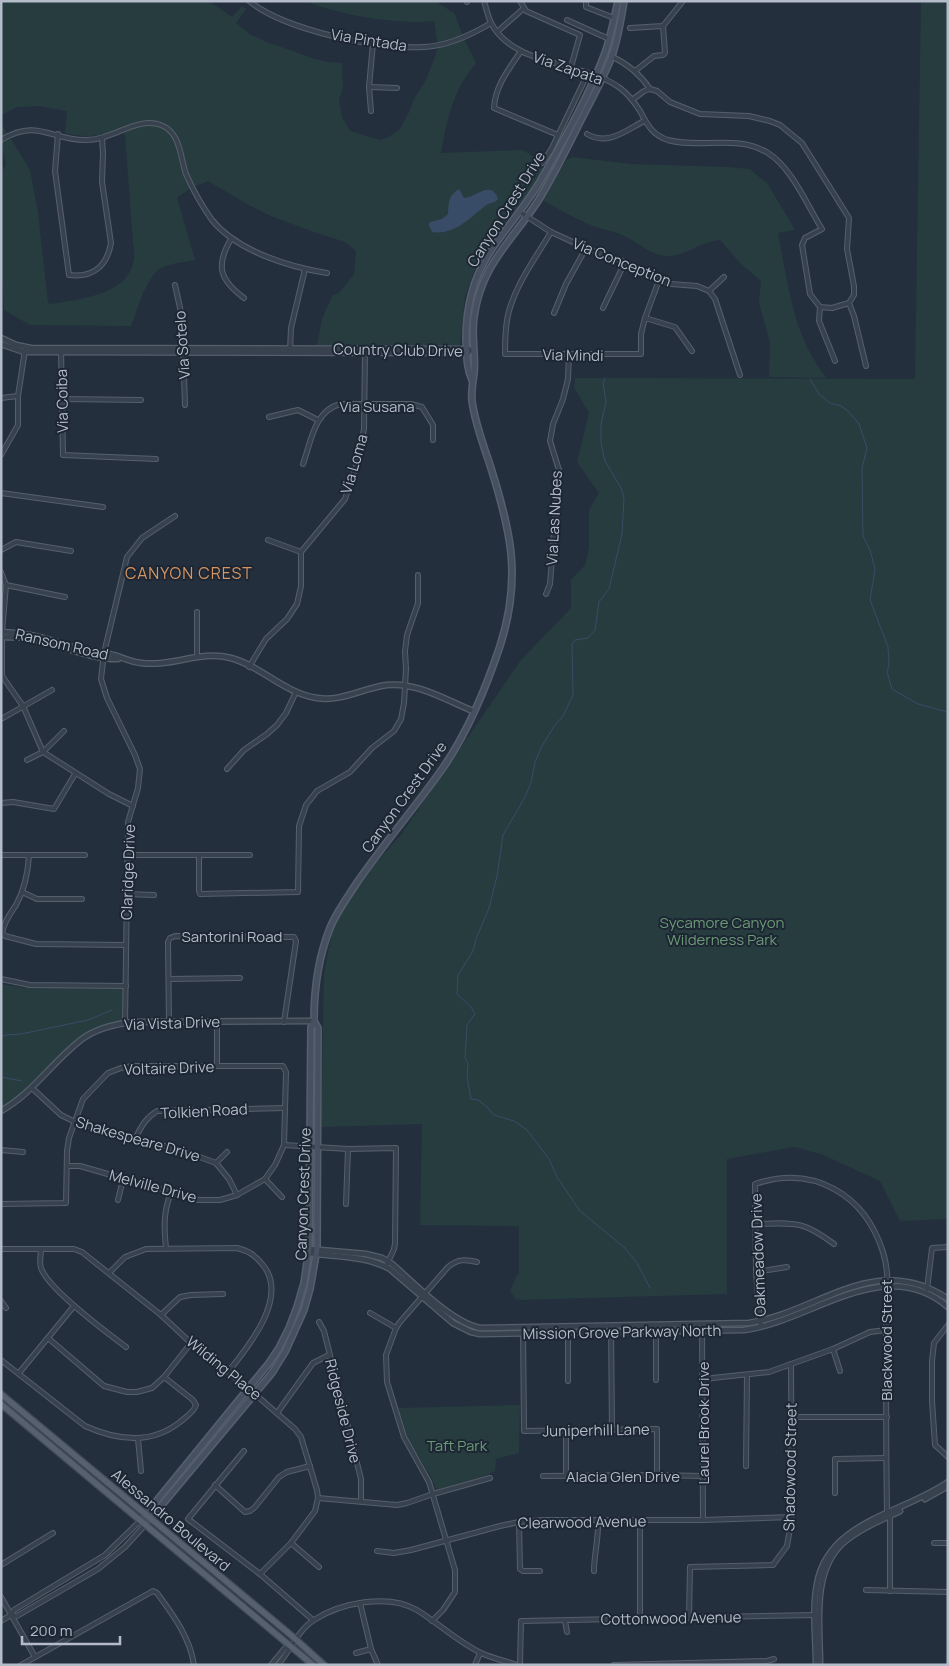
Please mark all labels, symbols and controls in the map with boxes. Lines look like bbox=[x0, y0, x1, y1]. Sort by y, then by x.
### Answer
street label: Via Pintada bbox=[330, 24, 408, 56]
street label: Via Zapata bbox=[530, 46, 606, 90]
street label: Canyon Crest Drive bbox=[462, 147, 550, 271]
street label: Via Conception bbox=[569, 233, 675, 291]
street label: Via Sotelo bbox=[169, 310, 195, 380]
street label: Country Club Drive bbox=[333, 338, 463, 362]
street label: Via Mindi bbox=[542, 344, 604, 366]
street label: Via Coiba bbox=[51, 369, 73, 433]
street label: Via Susana bbox=[339, 396, 415, 417]
street label: Via Loma bbox=[335, 432, 373, 496]
street label: Via Las Nubes bbox=[541, 470, 567, 566]
district label: CANYON CREST bbox=[125, 562, 253, 584]
street label: Ransom Road bbox=[13, 623, 111, 665]
street label: Canyon Crest Drive bbox=[356, 737, 452, 857]
street label: Claridge Drive bbox=[116, 823, 140, 920]
park label: Sycamore Canyon Wilderness Park bbox=[660, 912, 785, 950]
street label: Santorini Road bbox=[182, 926, 282, 947]
street label: Via Vista Drive bbox=[124, 1011, 221, 1035]
street label: Voltaire Drive bbox=[123, 1056, 215, 1080]
street label: Tolkien Road bbox=[160, 1098, 248, 1124]
street label: Shakespeare Drive bbox=[73, 1111, 203, 1167]
street label: Canyon Crest Drive bbox=[290, 1127, 316, 1261]
street label: Melville Drive bbox=[107, 1164, 199, 1208]
street label: Oakmeadow Drive bbox=[745, 1193, 771, 1317]
street label: Blackwood Street bbox=[876, 1279, 897, 1401]
street label: Mission Grove Parkway North bbox=[522, 1320, 722, 1344]
street label: Wilding Place bbox=[182, 1331, 266, 1405]
street label: Ridgeside Drive bbox=[320, 1357, 366, 1465]
street label: Laurel Brook Drive bbox=[693, 1361, 714, 1485]
street label: Shadowood Street bbox=[778, 1402, 802, 1532]
street label: Juniperhill Lane bbox=[542, 1419, 650, 1441]
park label: Taft Park bbox=[427, 1435, 488, 1456]
street label: Alessandro Boulevard bbox=[107, 1464, 235, 1576]
street label: Alacia Glen Drive bbox=[566, 1466, 680, 1487]
street label: Clearwood Avenue bbox=[517, 1510, 647, 1534]
street label: Cottonwood Avenue bbox=[600, 1606, 742, 1630]
scale bar bbox=[22, 1614, 120, 1646]
text: 200 m bbox=[30, 1620, 73, 1641]

